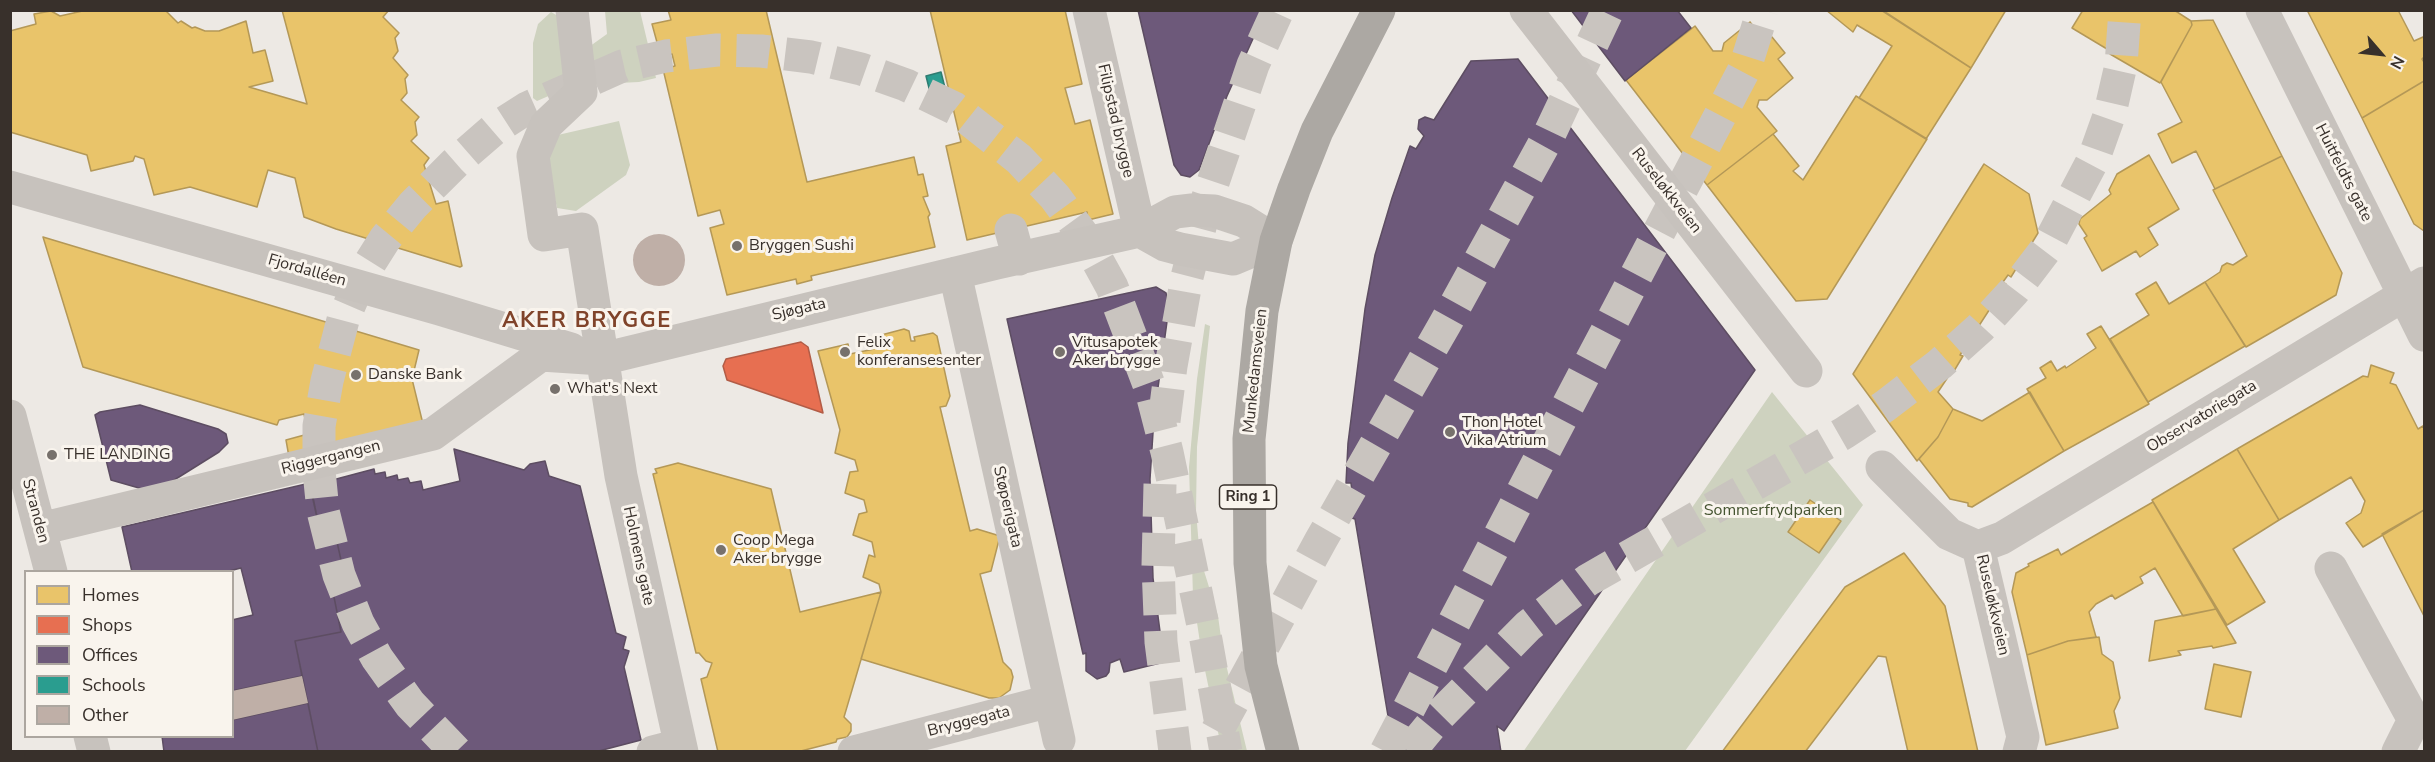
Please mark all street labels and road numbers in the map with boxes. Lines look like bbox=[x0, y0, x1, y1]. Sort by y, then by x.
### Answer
street label: Filipstad brygge bbox=[1093, 62, 1137, 180]
street label: Huitfeldts gate bbox=[2310, 121, 2376, 225]
street label: Ruseløkkveien bbox=[1627, 144, 1705, 238]
street label: Fjordalléen bbox=[266, 251, 348, 291]
street label: Sjøgata bbox=[770, 295, 828, 325]
street label: Munkedamsveien bbox=[1240, 308, 1272, 434]
street label: Observatoriegata bbox=[2144, 377, 2260, 457]
street label: Riggergangen bbox=[280, 436, 382, 480]
street label: Støperigata bbox=[988, 464, 1026, 550]
street label: Stranden bbox=[17, 477, 53, 545]
road number: Ring 1 bbox=[1220, 485, 1276, 509]
street label: Holmens gate bbox=[618, 505, 658, 607]
street label: Ruseløkkveien bbox=[1971, 553, 2013, 657]
street label: Bryggegata bbox=[926, 702, 1012, 742]

